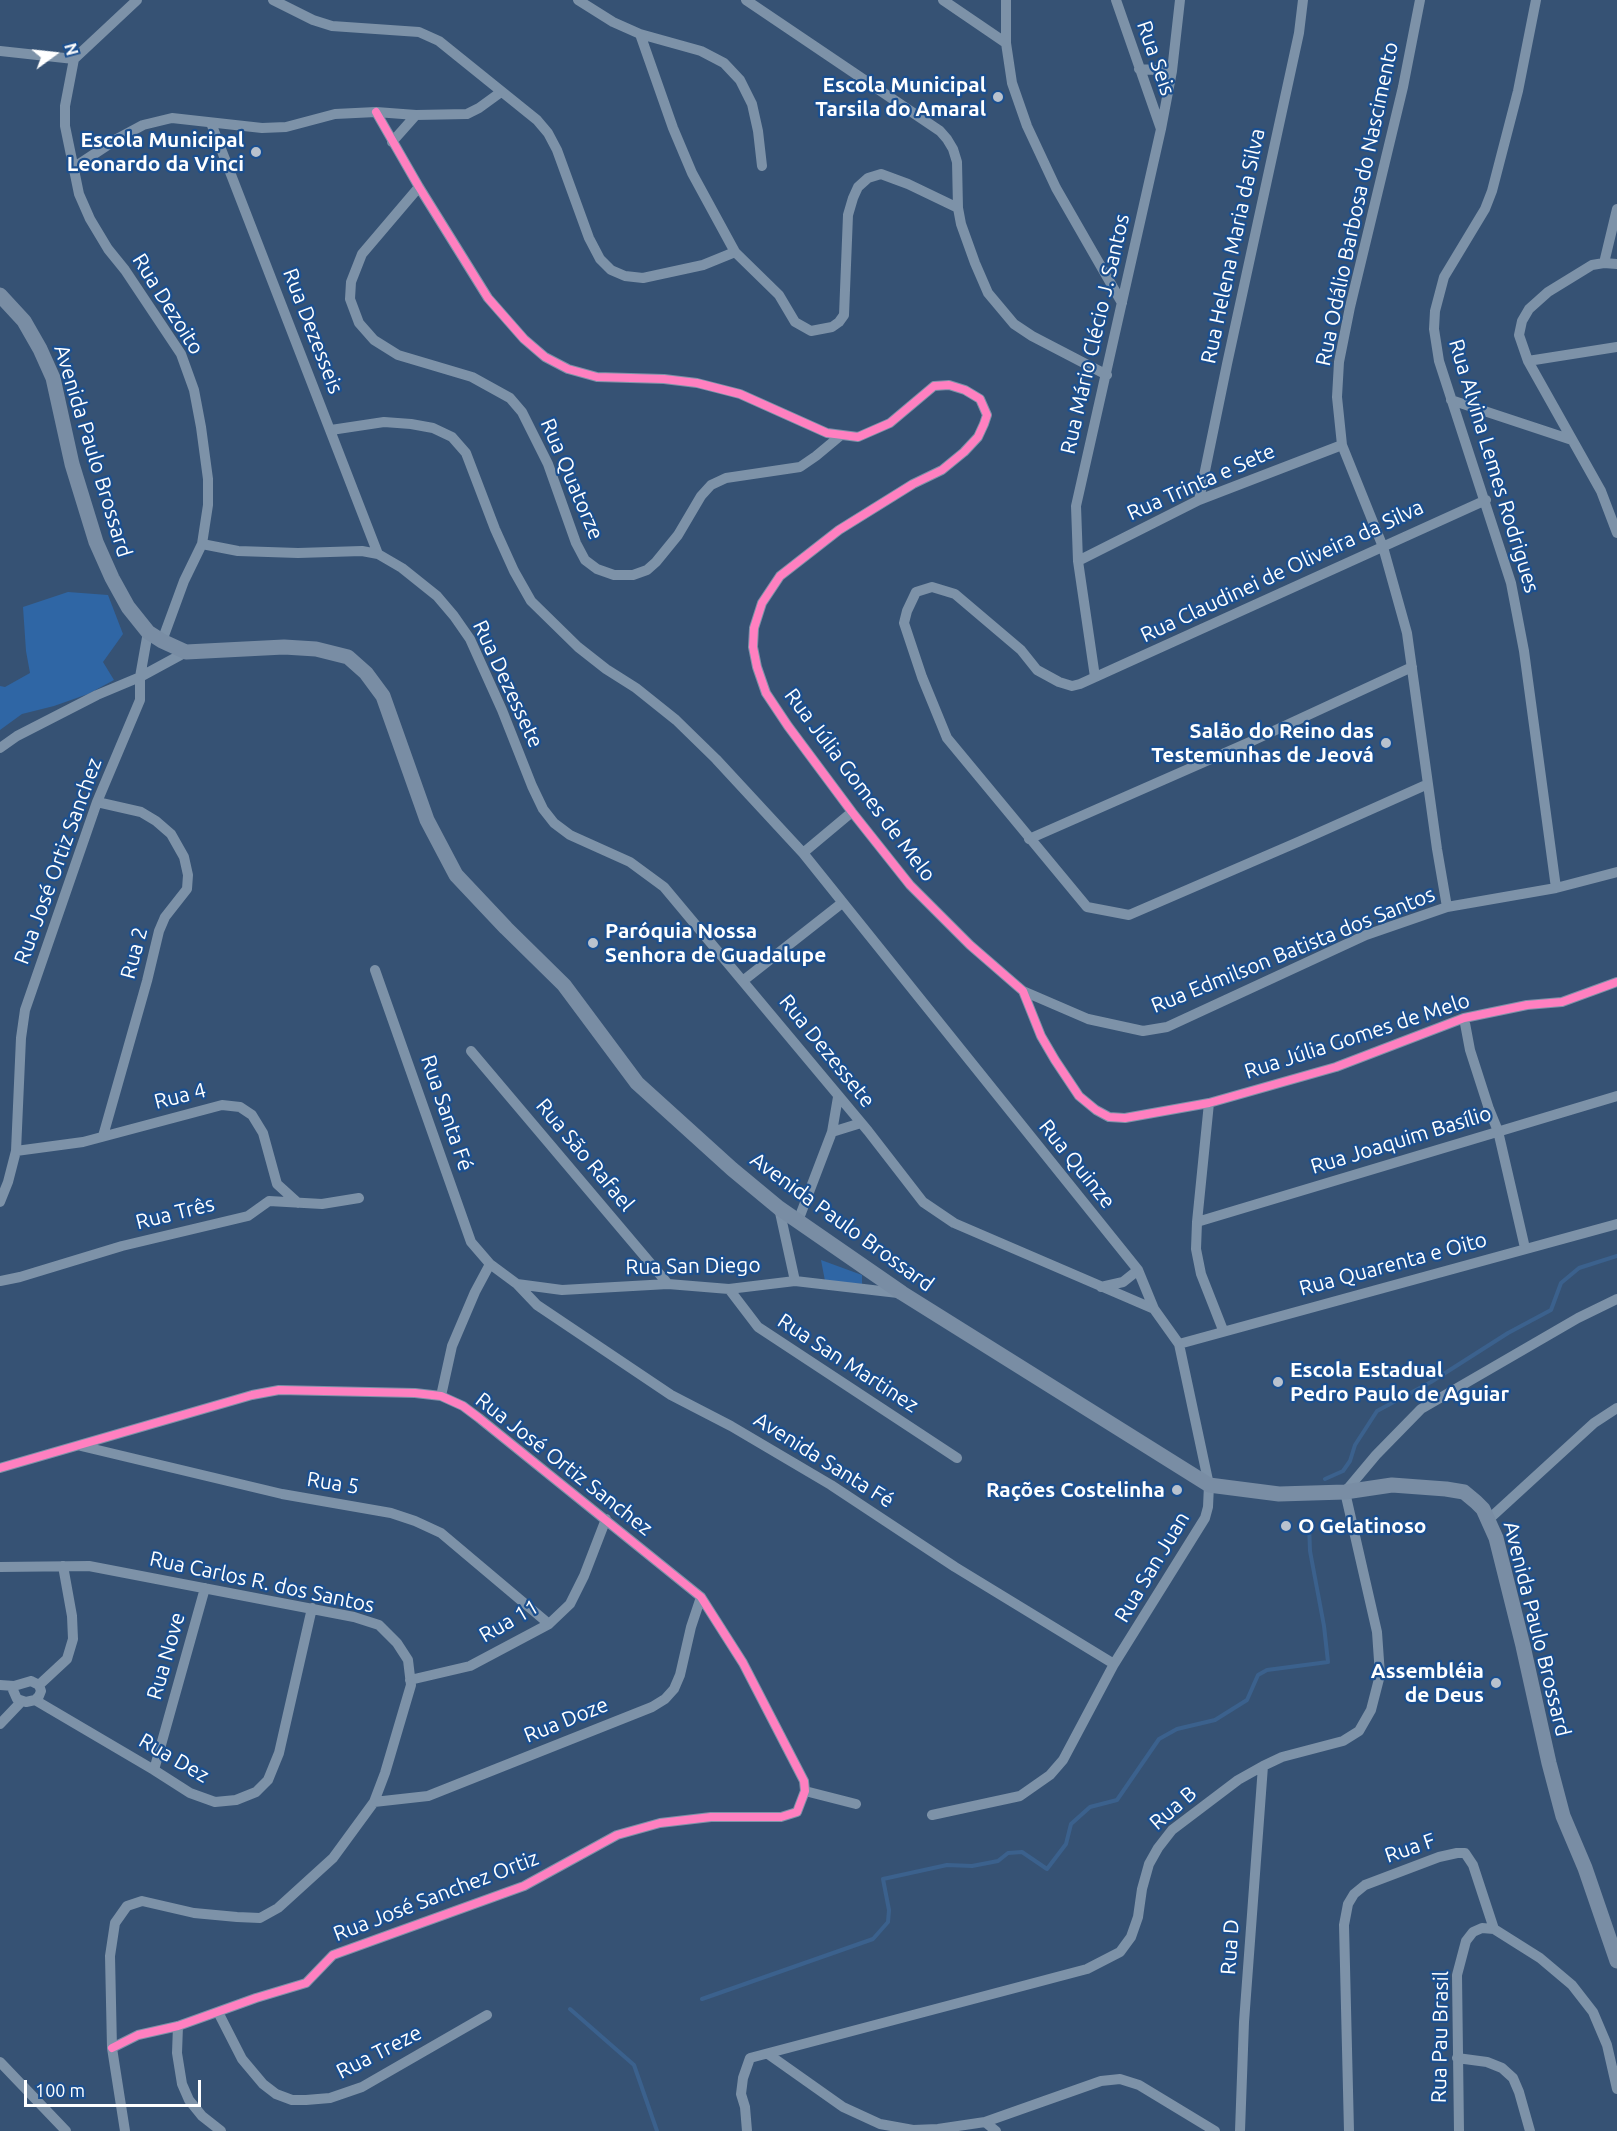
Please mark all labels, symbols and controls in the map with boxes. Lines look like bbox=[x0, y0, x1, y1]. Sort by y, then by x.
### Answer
street label: Rua Seis bbox=[1131, 17, 1181, 99]
north arrow bbox=[24, 24, 84, 84]
street label: Rua Odálio Barbosa do Nascimento bbox=[1310, 40, 1404, 368]
text: N bbox=[61, 41, 82, 57]
place label: Escola Municipal Tarsila do Amaral bbox=[815, 72, 986, 122]
marker: Escola Municipal Tarsila do Amaral bbox=[991, 90, 1005, 104]
street label: Rua Helena Maria da Silva bbox=[1196, 126, 1270, 366]
place label: Escola Municipal Leonardo da Vinci bbox=[67, 127, 244, 177]
marker: Escola Municipal Leonardo da Vinci bbox=[249, 145, 263, 159]
street label: Rua Mário Clécio J. Santos bbox=[1055, 212, 1135, 456]
street label: Rua Dezoito bbox=[127, 249, 209, 359]
street label: Rua Dezesseis bbox=[278, 265, 348, 397]
street label: Rua Alvina Lemes Rodrigues bbox=[1443, 336, 1545, 596]
street label: Avenida Paulo Brossard bbox=[49, 342, 137, 560]
street label: Rua Quatorze bbox=[535, 415, 609, 543]
street label: Rua Trinta e Sete bbox=[1123, 438, 1279, 526]
street label: Rua Claudinei de Oliveira da Silva bbox=[1137, 494, 1427, 648]
street label: Rua Dezessete bbox=[467, 616, 549, 752]
street label: Rua Júlia Gomes de Melo bbox=[779, 683, 941, 887]
place label: Salão do Reino das Testemunhas de Jeová bbox=[1151, 718, 1374, 768]
marker: Salão do Reino das Testemunhas de Jeová bbox=[1379, 736, 1393, 750]
street label: Rua José Ortiz Sanchez bbox=[9, 754, 107, 968]
street label: Rua Edmilson Batista dos Santos bbox=[1147, 881, 1439, 1019]
place label: Paróquia Nossa Senhora de Guadalupe bbox=[605, 918, 826, 968]
street label: Rua 2 bbox=[115, 924, 153, 982]
marker: Paróquia Nossa Senhora de Guadalupe bbox=[586, 936, 600, 950]
street label: Rua Júlia Gomes de Melo bbox=[1241, 988, 1473, 1084]
street label: Rua Dezessete bbox=[774, 990, 880, 1112]
street label: Rua Santa Fé bbox=[415, 1052, 479, 1174]
street label: Rua 4 bbox=[151, 1077, 209, 1115]
street label: Rua São Rafael bbox=[531, 1094, 639, 1216]
street label: Rua Joaquim Basílio bbox=[1308, 1101, 1494, 1179]
street label: Rua Quinze bbox=[1034, 1114, 1120, 1214]
street label: Avenida Paulo Brossard bbox=[745, 1147, 939, 1297]
street label: Rua Três bbox=[133, 1191, 217, 1235]
street label: Rua Quarenta e Oito bbox=[1296, 1227, 1490, 1301]
street label: Rua San Diego bbox=[625, 1252, 761, 1280]
street label: Rua San Martinez bbox=[773, 1308, 923, 1418]
place label: Escola Estadual Pedro Paulo de Aguiar bbox=[1290, 1357, 1509, 1407]
marker: Escola Estadual Pedro Paulo de Aguiar bbox=[1271, 1375, 1285, 1389]
street label: Rua José Ortiz Sanchez bbox=[470, 1387, 658, 1541]
street label: Avenida Santa Fé bbox=[749, 1407, 899, 1513]
street label: Rua 5 bbox=[305, 1466, 361, 1500]
place label: Rações Costelinha bbox=[986, 1477, 1165, 1503]
marker: Rações Costelinha bbox=[1170, 1483, 1184, 1497]
street label: Rua San Juan bbox=[1109, 1507, 1195, 1627]
place label: O Gelatinoso bbox=[1298, 1513, 1427, 1539]
marker: O Gelatinoso bbox=[1279, 1519, 1293, 1533]
street label: Avenida Paulo Brossard bbox=[1498, 1519, 1576, 1739]
street label: Rua Carlos R. dos Santos bbox=[147, 1546, 377, 1618]
street label: Rua 11 bbox=[475, 1594, 543, 1648]
street label: Rua Nove bbox=[142, 1609, 190, 1703]
place label: Assembléia de Deus bbox=[1371, 1658, 1484, 1708]
marker: Assembléia de Deus bbox=[1489, 1676, 1503, 1690]
street label: Rua Doze bbox=[520, 1692, 612, 1748]
street label: Rua Dez bbox=[134, 1728, 214, 1788]
street label: Rua B bbox=[1144, 1781, 1202, 1835]
street label: Rua F bbox=[1381, 1828, 1439, 1868]
street label: Rua José Sanchez Ortiz bbox=[330, 1845, 542, 1947]
street label: Rua D bbox=[1215, 1918, 1245, 1976]
street label: Rua Pau Brasil bbox=[1426, 1971, 1454, 2103]
street label: Rua Treze bbox=[332, 2020, 426, 2084]
scale bar bbox=[27, 2068, 204, 2106]
text: 100 m bbox=[35, 2080, 85, 2100]

